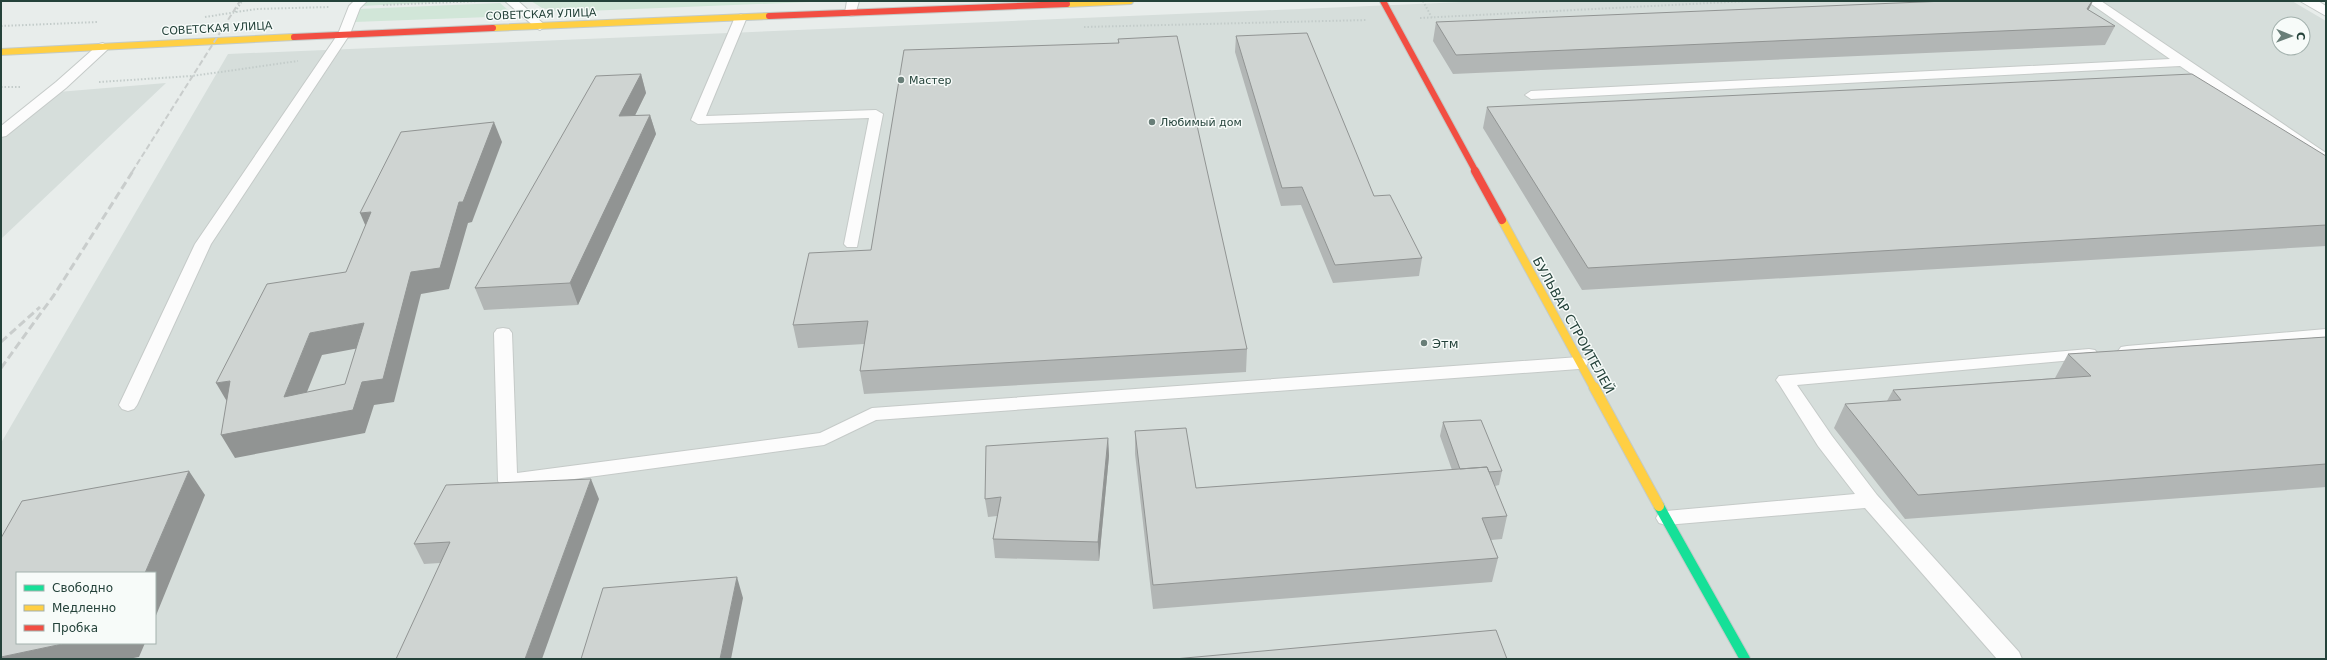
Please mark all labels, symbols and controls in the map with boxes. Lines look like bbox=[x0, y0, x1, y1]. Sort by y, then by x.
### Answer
street label: СОВЕТСКАЯ УЛИЦА bbox=[485, 6, 597, 23]
north arrow bbox=[2271, 16, 2311, 56]
street label: СОВЕТСКАЯ УЛИЦА bbox=[161, 19, 273, 38]
text: С bbox=[2294, 32, 2307, 40]
place label: Мастер bbox=[909, 74, 951, 87]
marker: Мастер bbox=[896, 75, 906, 85]
place label: Любимый дом bbox=[1160, 116, 1242, 129]
marker: Любимый дом bbox=[1147, 117, 1157, 127]
street label: БУЛЬВАР СТРОИТЕЛЕЙ bbox=[1530, 254, 1617, 396]
place label: Этм bbox=[1432, 336, 1458, 351]
marker: Этм bbox=[1419, 338, 1429, 348]
legend bbox=[16, 572, 156, 644]
text: Свободно bbox=[52, 581, 113, 595]
text: Медленно bbox=[52, 601, 116, 615]
text: Пробка bbox=[52, 621, 98, 635]

